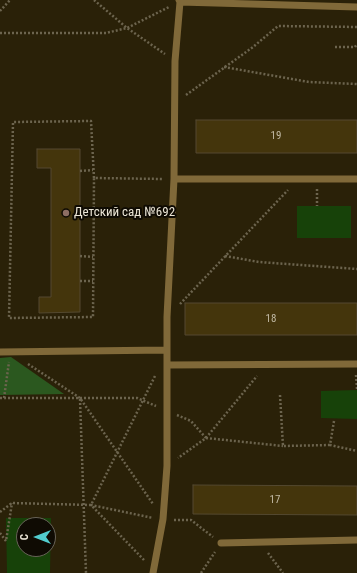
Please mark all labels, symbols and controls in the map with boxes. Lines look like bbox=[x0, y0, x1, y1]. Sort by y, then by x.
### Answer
house number: 19 bbox=[271, 129, 281, 143]
place label: Детский сад №692 bbox=[74, 205, 175, 221]
marker: Детский сад №692 bbox=[61, 208, 71, 218]
house number: 18 bbox=[266, 312, 276, 326]
house number: 17 bbox=[270, 493, 280, 507]
north arrow bbox=[16, 517, 56, 557]
text: С bbox=[18, 534, 31, 540]

